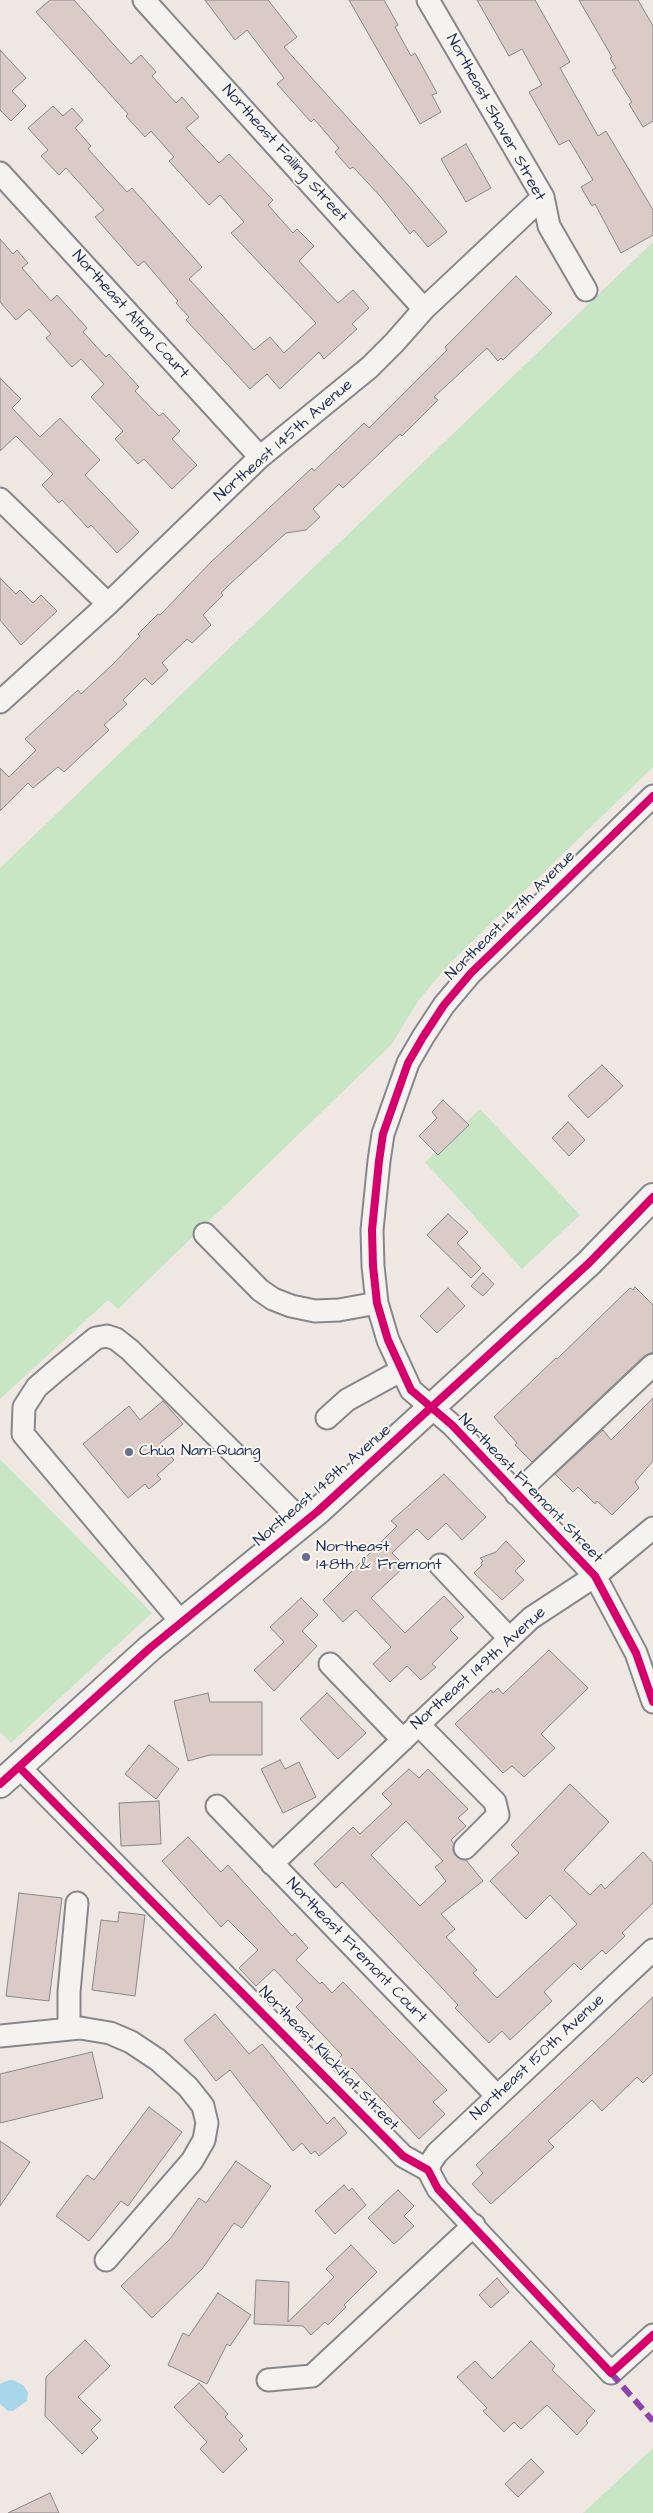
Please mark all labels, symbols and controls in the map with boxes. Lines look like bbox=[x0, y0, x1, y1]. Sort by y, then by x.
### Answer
street label: Northeast Shaver Street bbox=[441, 31, 549, 205]
street label: Northeast Failing Street bbox=[217, 81, 351, 227]
street label: Northeast Alton Court bbox=[67, 247, 193, 383]
street label: Northeast 145th Avenue bbox=[211, 376, 357, 506]
street label: Northeast 147th Avenue bbox=[442, 847, 580, 985]
street label: Northeast Fremont Street bbox=[454, 1410, 606, 1568]
street label: Northeast 148th Avenue bbox=[250, 1421, 396, 1551]
place label: Chùa Nam-Quang bbox=[139, 1442, 260, 1462]
marker: Chùa Nam-Quang bbox=[123, 1446, 135, 1458]
place label: Northeast 148th & Fremont bbox=[316, 1538, 442, 1576]
marker: Northeast 148th & Fremont bbox=[300, 1551, 312, 1563]
street label: Northeast 149th Avenue bbox=[408, 1603, 550, 1735]
street label: Northeast Fremont Court bbox=[282, 1874, 430, 2028]
street label: Northeast Klickitat Street bbox=[254, 1983, 402, 2135]
street label: Northeast 150th Avenue bbox=[467, 1991, 609, 2125]

